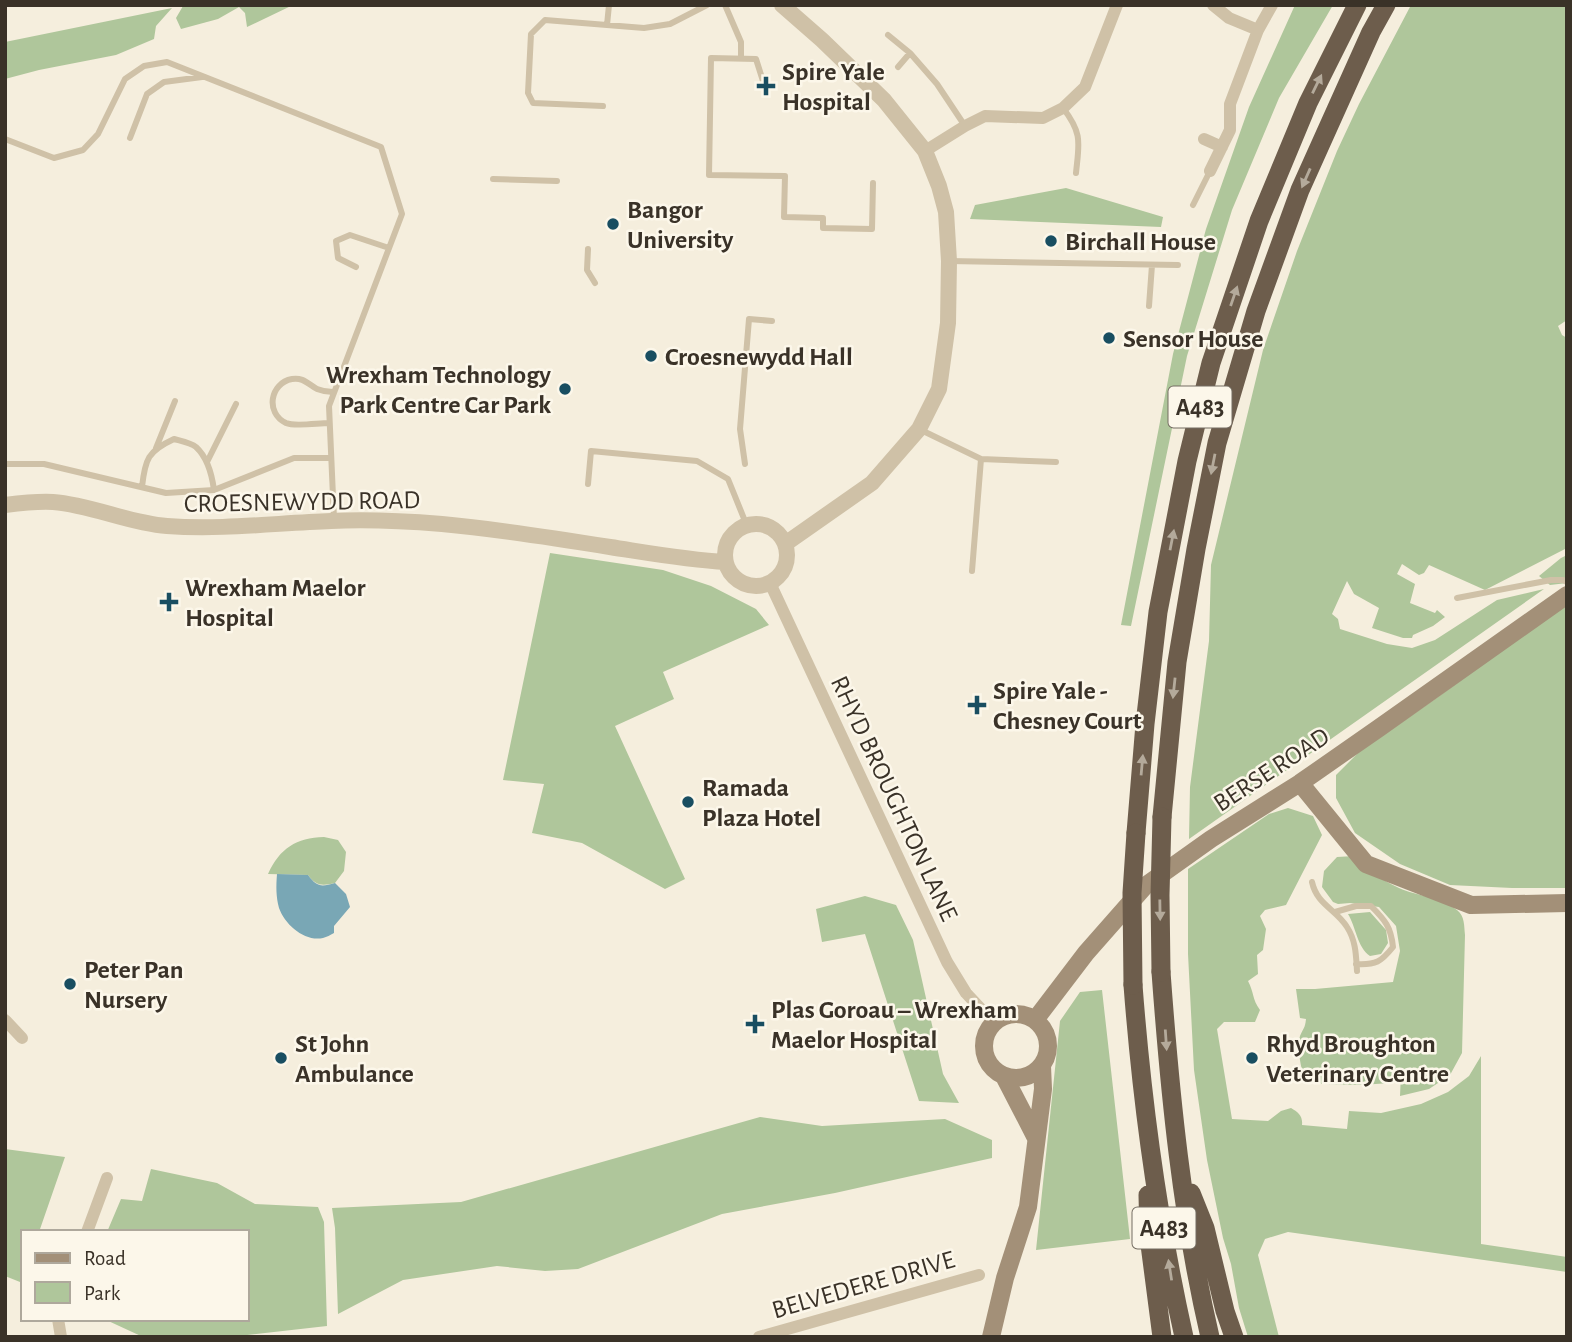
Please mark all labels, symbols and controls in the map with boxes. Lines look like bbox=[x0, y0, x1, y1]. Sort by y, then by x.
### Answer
place label: Spire Yale Hospital bbox=[782, 59, 885, 115]
one-way arrow bbox=[1312, 74, 1323, 94]
marker: Spire Yale Hospital bbox=[756, 76, 776, 96]
one-way arrow bbox=[1300, 168, 1312, 188]
place label: Bangor University bbox=[627, 197, 734, 253]
marker: Bangor University bbox=[605, 216, 621, 232]
place label: Birchall House bbox=[1065, 229, 1216, 255]
marker: Birchall House bbox=[1043, 233, 1059, 249]
one-way arrow bbox=[1229, 285, 1239, 306]
place label: Sensor House bbox=[1123, 326, 1263, 352]
marker: Sensor House bbox=[1101, 330, 1117, 346]
place label: Croesnewydd Hall bbox=[665, 344, 853, 370]
marker: Croesnewydd Hall bbox=[643, 348, 659, 364]
place label: Wrexham Technology Park Centre Car Park bbox=[326, 362, 551, 418]
marker: Wrexham Technology Park Centre Car Park bbox=[557, 381, 573, 397]
road number: A483 bbox=[1168, 386, 1232, 428]
one-way arrow bbox=[1207, 453, 1218, 475]
street label: CROESNEWYDD ROAD bbox=[184, 487, 420, 517]
one-way arrow bbox=[1166, 529, 1177, 551]
place label: Wrexham Maelor Hospital bbox=[185, 575, 366, 631]
marker: Wrexham Maelor Hospital bbox=[159, 592, 179, 612]
street label: RHYD BROUGHTON LANE bbox=[826, 672, 962, 925]
one-way arrow bbox=[1169, 677, 1180, 699]
place label: Spire Yale - Chesney Court bbox=[993, 678, 1142, 734]
marker: Spire Yale - Chesney Court bbox=[967, 695, 987, 715]
street label: BERSE ROAD bbox=[1209, 723, 1334, 817]
one-way arrow bbox=[1137, 754, 1148, 776]
place label: Ramada Plaza Hotel bbox=[702, 775, 821, 831]
marker: Ramada Plaza Hotel bbox=[680, 794, 696, 810]
one-way arrow bbox=[1155, 899, 1166, 921]
place label: Peter Pan Nursery bbox=[84, 957, 184, 1013]
marker: Peter Pan Nursery bbox=[62, 976, 78, 992]
place label: Plas Goroau – Wrexham Maelor Hospital bbox=[771, 997, 1017, 1053]
marker: Plas Goroau – Wrexham Maelor Hospital bbox=[745, 1014, 765, 1034]
one-way arrow bbox=[1161, 1029, 1172, 1051]
place label: St John Ambulance bbox=[295, 1031, 414, 1087]
place label: Rhyd Broughton Veterinary Centre bbox=[1266, 1031, 1449, 1087]
marker: St John Ambulance bbox=[273, 1050, 289, 1066]
marker: Rhyd Broughton Veterinary Centre bbox=[1244, 1050, 1260, 1066]
road number: A483 bbox=[1132, 1208, 1196, 1248]
legend bbox=[21, 1230, 248, 1321]
street label: BELVEDERE DRIVE bbox=[769, 1246, 958, 1323]
text: Road bbox=[84, 1248, 126, 1269]
one-way arrow bbox=[1164, 1259, 1175, 1281]
text: Park bbox=[84, 1283, 121, 1304]

